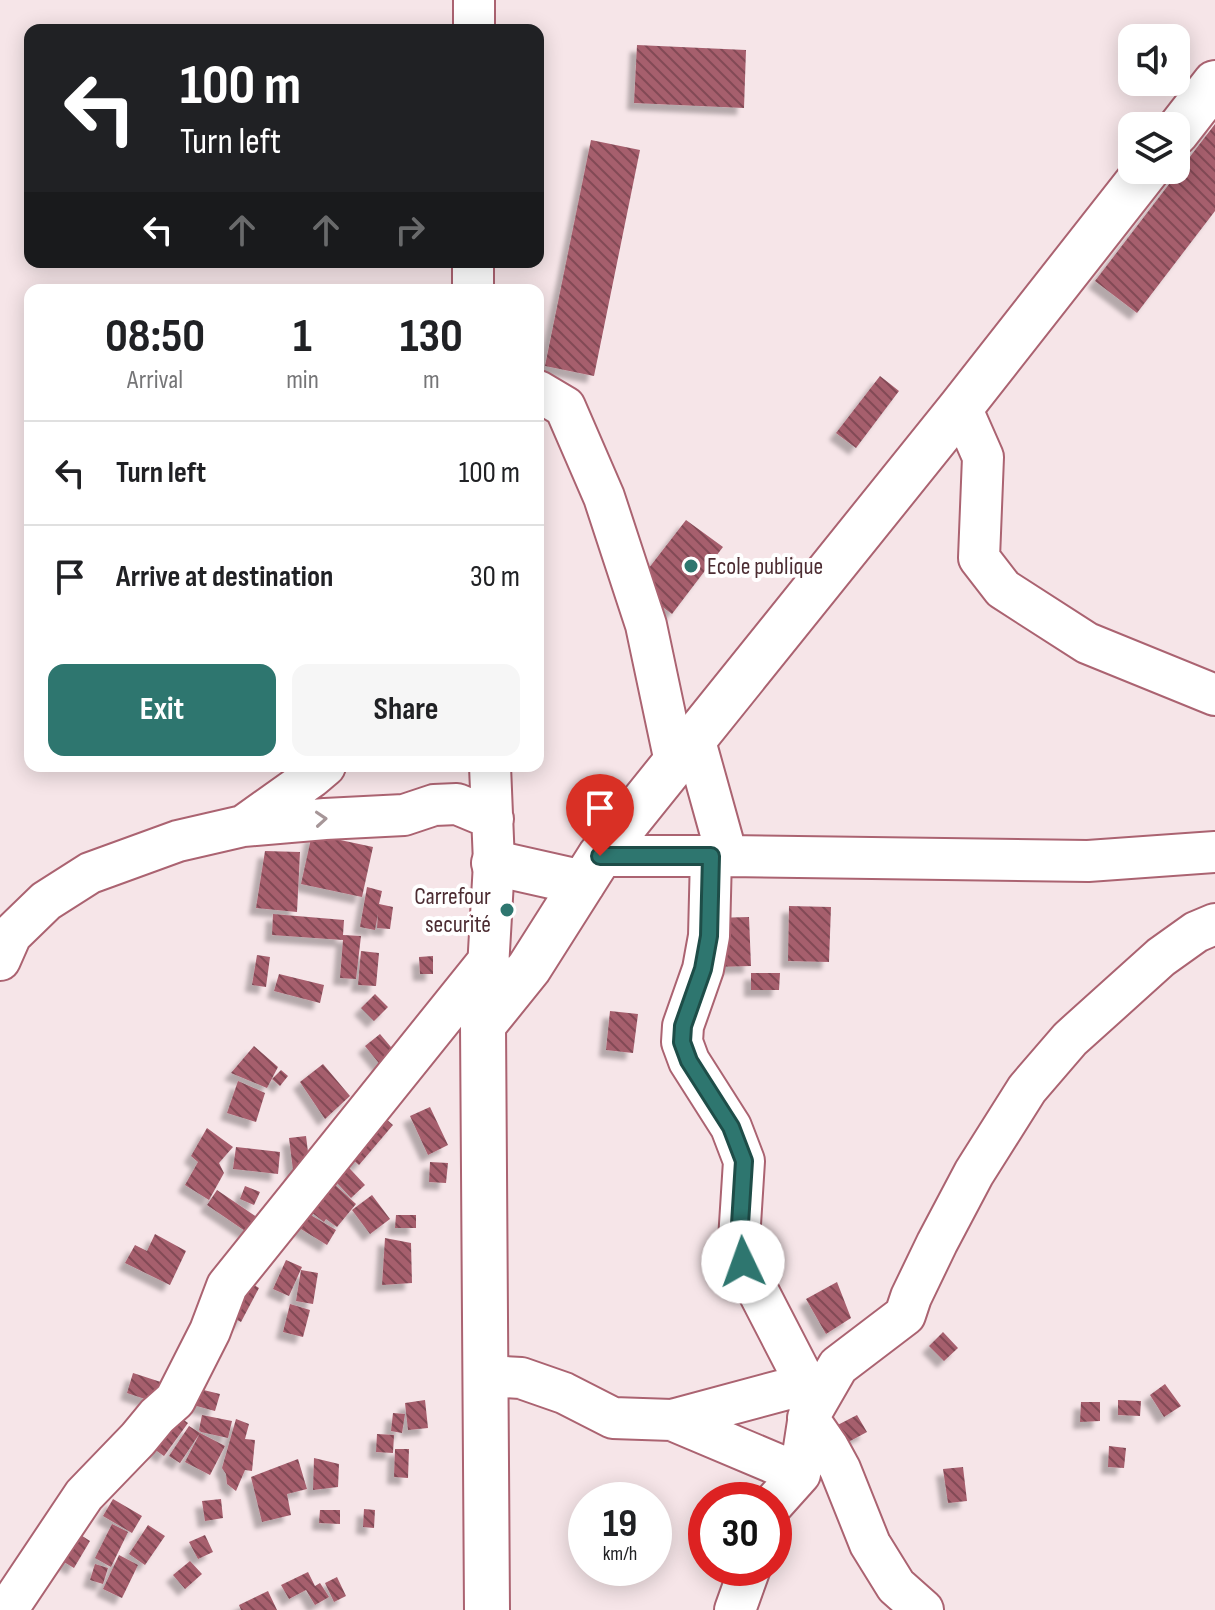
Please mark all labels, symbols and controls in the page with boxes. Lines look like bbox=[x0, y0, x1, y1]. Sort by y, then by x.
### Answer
map controls bbox=[1118, 24, 1190, 184]
button: sound bbox=[1118, 24, 1190, 96]
text: 100 m bbox=[180, 53, 301, 120]
icon: left bbox=[48, 56, 152, 160]
button: layers bbox=[1118, 112, 1190, 184]
text: Turn left bbox=[180, 121, 281, 164]
icon: left bbox=[136, 208, 180, 252]
icon: ahead bbox=[220, 208, 264, 252]
icon: ahead bbox=[304, 208, 348, 252]
icon: right bbox=[388, 208, 432, 252]
text: 08:50 bbox=[105, 308, 205, 365]
text: 1 bbox=[293, 308, 312, 365]
text: 130 bbox=[400, 308, 463, 365]
text: Arrival bbox=[127, 365, 183, 396]
text: min bbox=[286, 365, 319, 396]
text: m bbox=[423, 365, 440, 396]
icon: left bbox=[48, 451, 92, 495]
text: Turn left bbox=[116, 455, 206, 491]
text: 100 m bbox=[459, 455, 520, 491]
place label: Ecole publique bbox=[707, 552, 823, 581]
icon: arrive bbox=[48, 555, 92, 599]
marker: Ecole publique bbox=[682, 557, 700, 575]
text: Arrive at destination bbox=[116, 559, 333, 595]
text: 30 m bbox=[470, 559, 520, 595]
button: Exit bbox=[48, 664, 276, 756]
button: Share bbox=[292, 664, 520, 756]
pin bbox=[566, 774, 634, 856]
icon: arrive bbox=[578, 786, 622, 830]
one-way arrow bbox=[315, 811, 328, 828]
place label: Carrefour securité bbox=[414, 882, 491, 939]
marker: Carrefour securité bbox=[498, 901, 516, 919]
position arrow bbox=[701, 1220, 785, 1304]
speed limit sign: 30 bbox=[688, 1482, 792, 1586]
text: 19 bbox=[603, 1500, 637, 1548]
text: km/h bbox=[603, 1542, 637, 1566]

